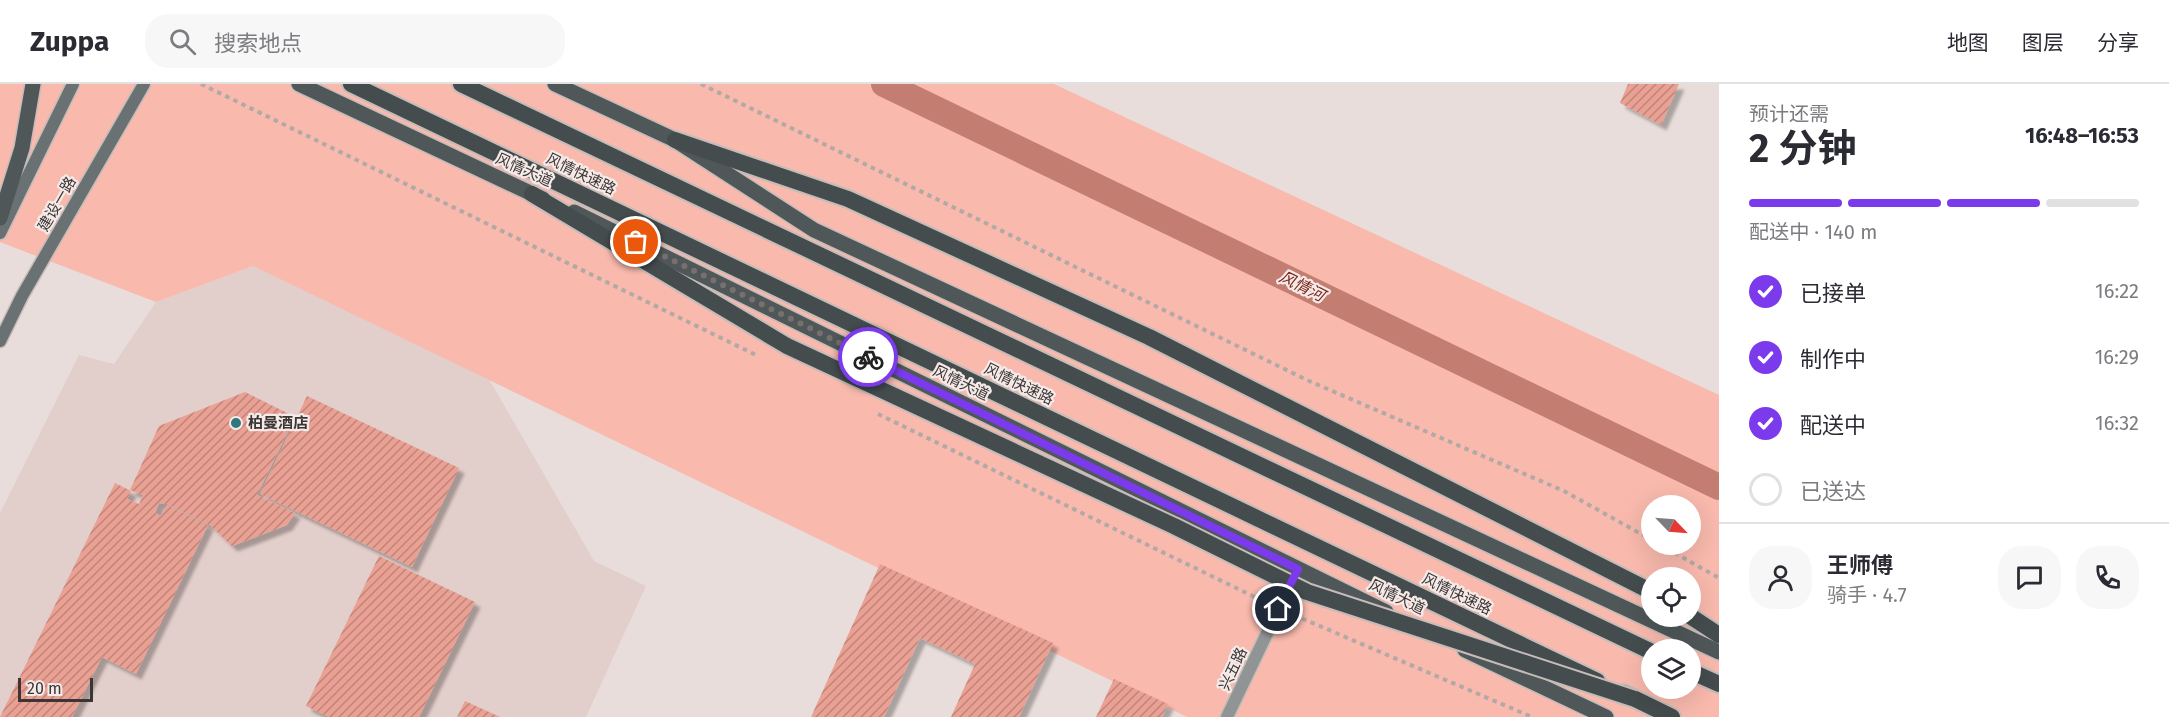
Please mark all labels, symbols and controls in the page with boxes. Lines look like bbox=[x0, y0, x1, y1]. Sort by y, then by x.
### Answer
search box bbox=[145, 14, 565, 68]
text: Zuppa bbox=[30, 25, 109, 58]
icon: search bbox=[166, 25, 199, 58]
text: 搜索地点 bbox=[214, 30, 302, 57]
text: 地图 bbox=[1947, 30, 1989, 56]
text: 图层 bbox=[2022, 30, 2064, 56]
text: 分享 bbox=[2097, 30, 2139, 56]
text: 预计还需 bbox=[1749, 102, 1829, 126]
text: 16:48–16:53 bbox=[2025, 122, 2139, 149]
text: 2 分钟 bbox=[1749, 126, 1856, 172]
street label: 风情快速路 bbox=[543, 149, 619, 199]
street label: 风情大道 bbox=[493, 150, 555, 190]
street label: 建设一路 bbox=[34, 174, 80, 234]
pin bbox=[610, 216, 661, 267]
text: 配送中 · 140 m bbox=[1749, 220, 1877, 244]
icon: bag bbox=[619, 225, 652, 258]
water label: 风情河 bbox=[1276, 267, 1330, 306]
icon: check bbox=[1749, 275, 1782, 308]
text: 16:22 bbox=[2095, 279, 2139, 303]
text: 已接单 bbox=[1800, 280, 1866, 307]
courier bbox=[838, 327, 898, 387]
icon: bike bbox=[852, 341, 885, 374]
icon: check bbox=[1749, 341, 1782, 374]
text: 16:29 bbox=[2095, 345, 2139, 369]
text: 制作中 bbox=[1800, 346, 1866, 373]
street label: 风情快速路 bbox=[981, 359, 1057, 409]
street label: 风情大道 bbox=[930, 362, 992, 404]
icon: check bbox=[1749, 407, 1782, 440]
text: 16:32 bbox=[2095, 411, 2139, 435]
text: 配送中 bbox=[1800, 412, 1866, 439]
place label: 柏曼酒店 bbox=[248, 414, 308, 432]
marker: 柏曼酒店 bbox=[229, 416, 243, 430]
text: 已送达 bbox=[1800, 478, 1866, 505]
north arrow bbox=[1641, 495, 1701, 555]
map controls bbox=[1641, 495, 1701, 699]
button: person bbox=[1749, 546, 1812, 609]
button: chat bbox=[1998, 546, 2061, 609]
button: phone bbox=[2076, 546, 2139, 609]
text: 王师傅 bbox=[1827, 552, 1893, 579]
button: locate bbox=[1641, 567, 1701, 627]
street label: 风情快速路 bbox=[1419, 569, 1495, 619]
street label: 风情大道 bbox=[1366, 576, 1428, 618]
pin bbox=[1252, 583, 1303, 634]
text: 骑手 · 4.7 bbox=[1827, 583, 1907, 607]
icon: home bbox=[1261, 592, 1294, 625]
button: layers bbox=[1641, 639, 1701, 699]
street label: 兴五路 bbox=[1215, 645, 1251, 693]
scale bar bbox=[18, 675, 93, 702]
text: 20 m bbox=[27, 679, 62, 698]

